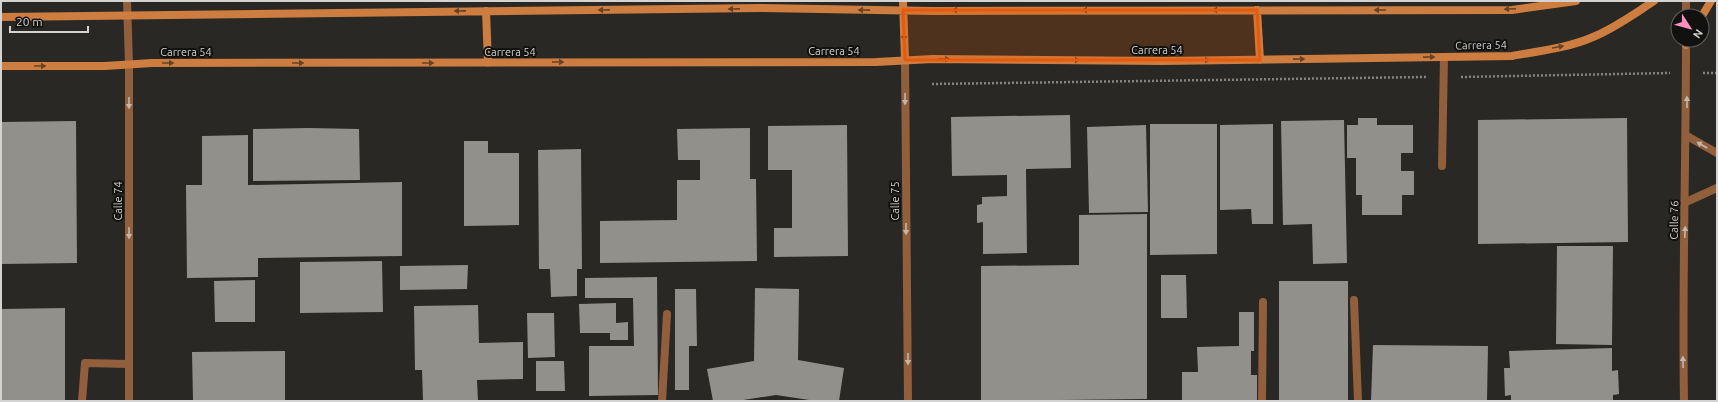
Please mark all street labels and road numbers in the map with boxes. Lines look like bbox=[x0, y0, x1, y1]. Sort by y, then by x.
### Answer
street label: Carrera 54 bbox=[1455, 39, 1507, 51]
street label: Carrera 54 bbox=[1131, 44, 1183, 56]
street label: Carrera 54 bbox=[808, 45, 860, 57]
street label: Carrera 54 bbox=[160, 46, 212, 58]
street label: Carrera 54 bbox=[484, 46, 536, 58]
street label: Calle 74 bbox=[112, 181, 124, 221]
street label: Calle 75 bbox=[889, 181, 901, 221]
street label: Calle 76 bbox=[1668, 200, 1680, 240]

